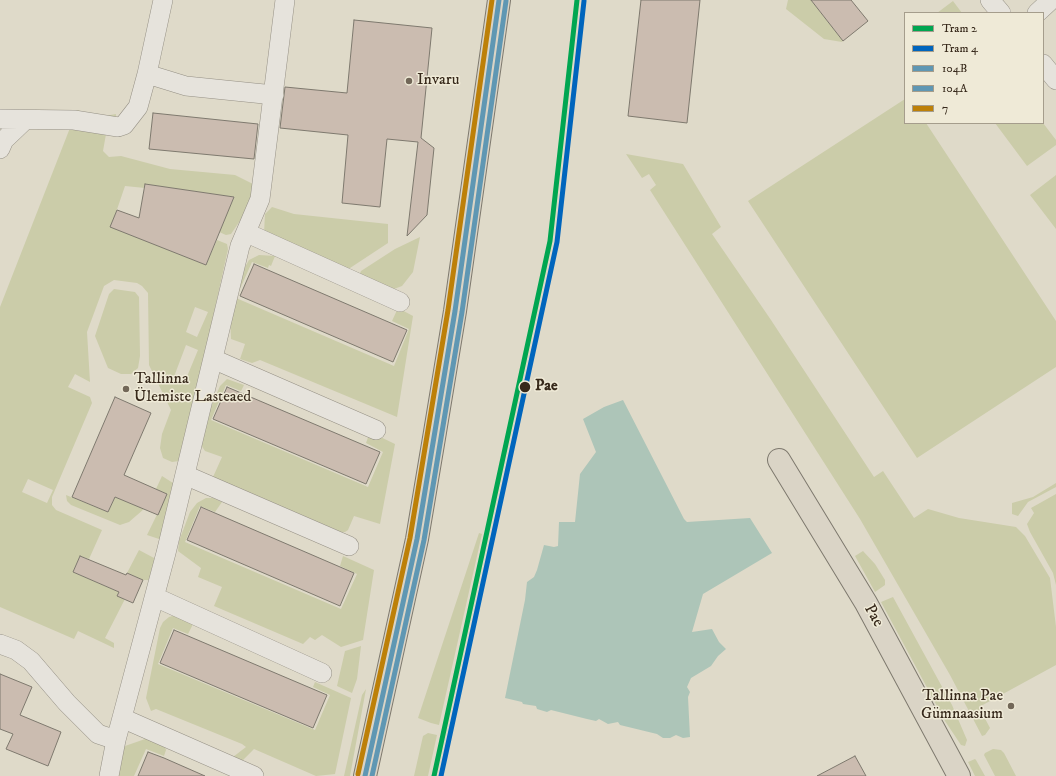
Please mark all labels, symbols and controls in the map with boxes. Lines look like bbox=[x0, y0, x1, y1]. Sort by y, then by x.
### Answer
legend bbox=[904, 12, 1044, 124]
text: Tram 2 bbox=[942, 21, 977, 36]
text: Tram 4 bbox=[942, 41, 978, 56]
text: 104B bbox=[942, 61, 967, 76]
place label: Invaru bbox=[417, 71, 459, 91]
marker: Invaru bbox=[404, 76, 414, 86]
text: 104A bbox=[942, 81, 967, 96]
text: 7 bbox=[942, 101, 948, 116]
place label: Tallinna Ülemiste Lasteaed bbox=[134, 370, 251, 408]
place label: Pae bbox=[535, 377, 558, 397]
marker: Pae bbox=[518, 380, 532, 394]
marker: Tallinna Ülemiste Lasteaed bbox=[121, 384, 131, 394]
street label: Pae bbox=[859, 601, 887, 631]
place label: Tallinna Pae Gümnaasium bbox=[921, 687, 1003, 725]
marker: Tallinna Pae Gümnaasium bbox=[1006, 701, 1016, 711]

